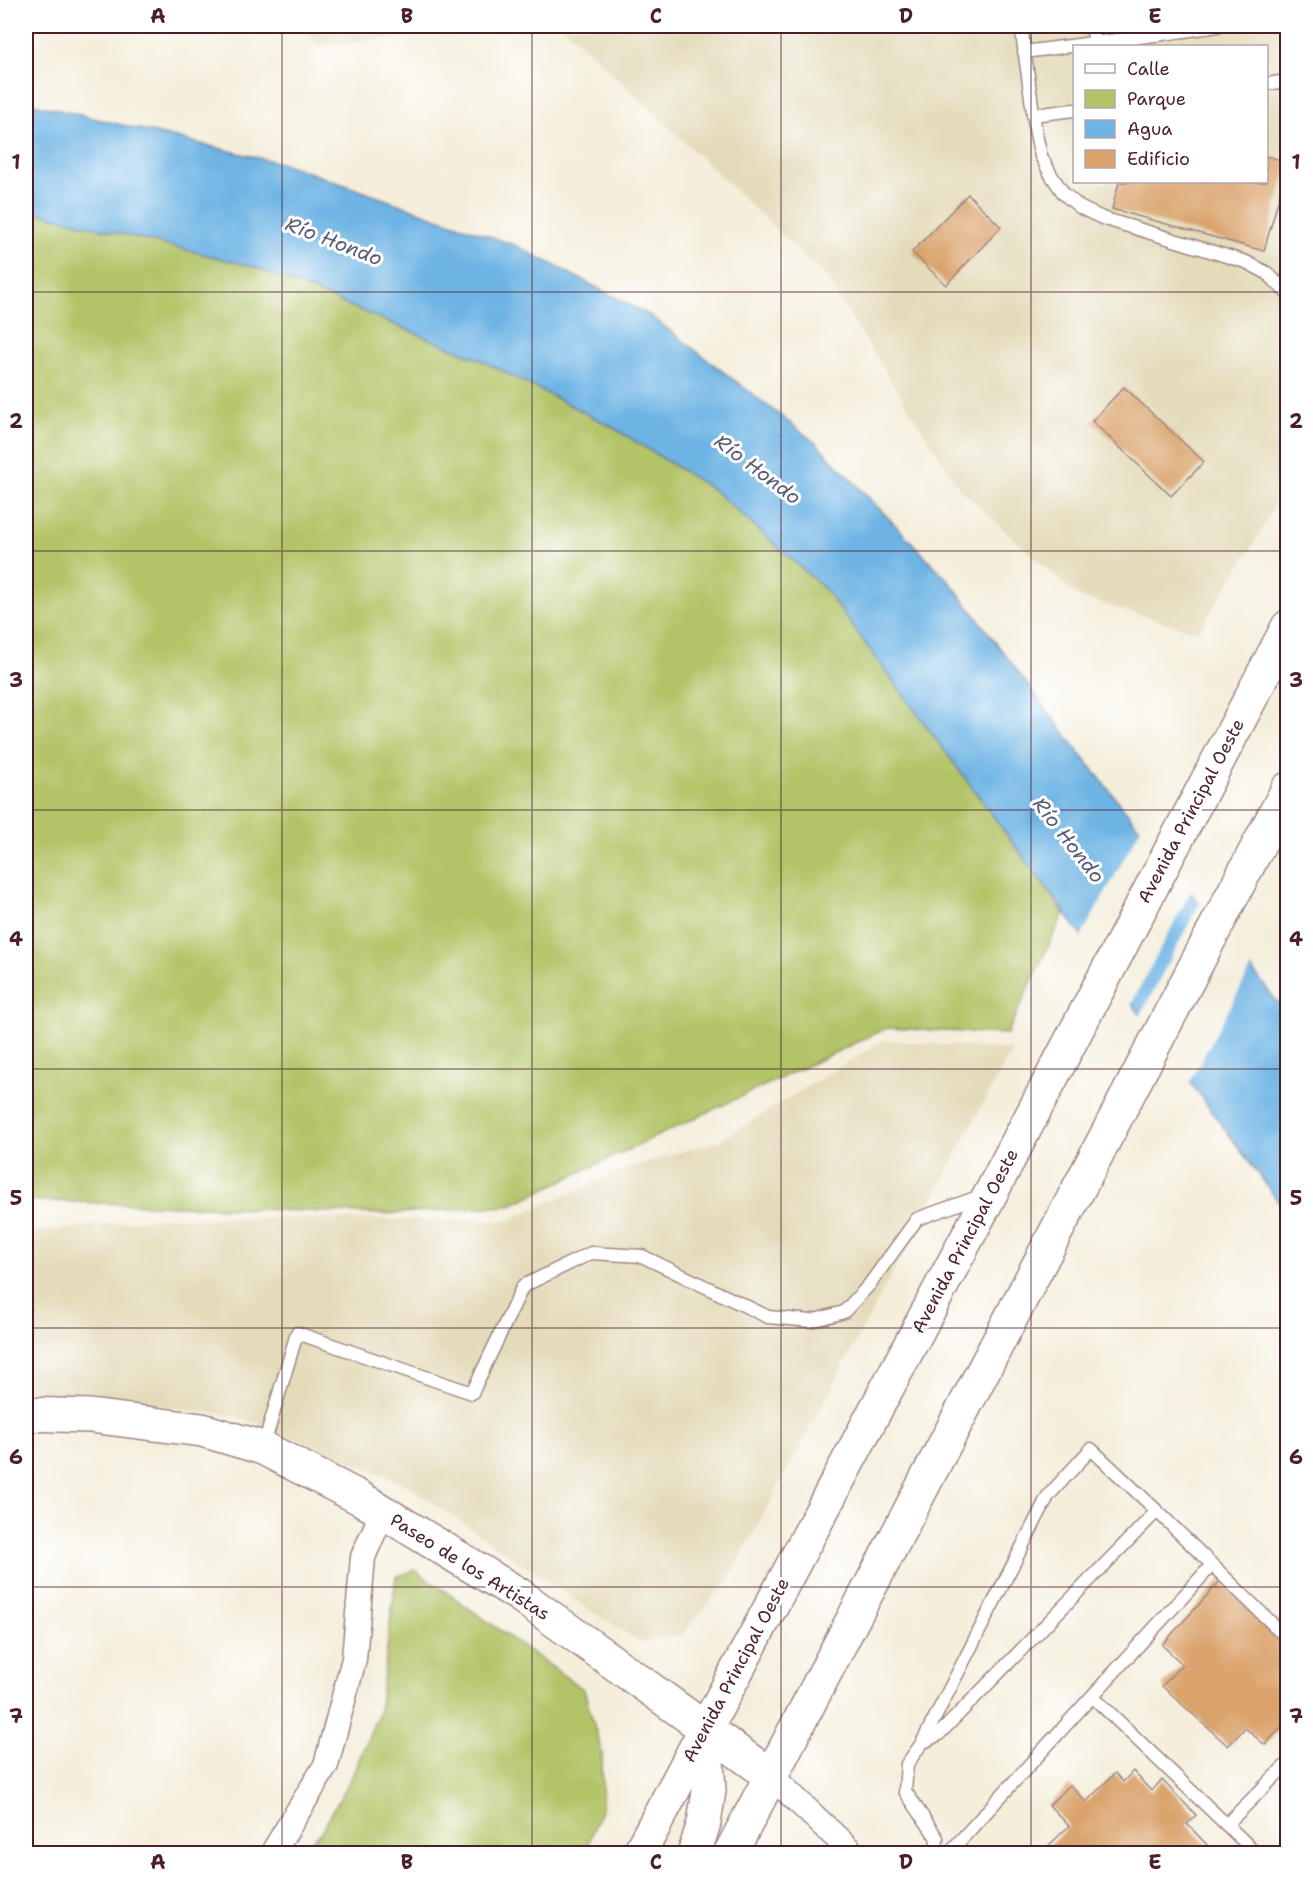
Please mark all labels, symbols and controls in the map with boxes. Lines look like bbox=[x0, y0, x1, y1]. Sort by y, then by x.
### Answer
text: A bbox=[150, 3, 166, 29]
text: B bbox=[401, 3, 413, 29]
text: C bbox=[650, 3, 662, 29]
text: D bbox=[899, 3, 913, 29]
text: E bbox=[1148, 3, 1162, 29]
legend bbox=[1073, 45, 1268, 183]
text: Calle bbox=[1127, 57, 1170, 81]
text: Parque bbox=[1127, 87, 1186, 111]
text: Agua bbox=[1127, 117, 1172, 141]
text: Edificio bbox=[1127, 147, 1190, 171]
text: 1 bbox=[11, 149, 21, 175]
text: 1 bbox=[1291, 149, 1301, 175]
water label: Río Hondo bbox=[282, 211, 386, 271]
text: 2 bbox=[9, 408, 23, 434]
text: 2 bbox=[1289, 408, 1303, 434]
water label: Río Hondo bbox=[709, 428, 807, 510]
text: 3 bbox=[9, 667, 23, 693]
text: 3 bbox=[1289, 667, 1303, 693]
street label: Avenida Principal Oeste bbox=[1132, 714, 1250, 908]
water label: Río Hondo bbox=[1027, 792, 1111, 888]
text: 4 bbox=[9, 926, 23, 952]
text: 4 bbox=[1289, 926, 1303, 952]
street label: Avenida Principal Oeste bbox=[906, 1144, 1024, 1338]
text: 5 bbox=[10, 1185, 22, 1211]
text: 5 bbox=[1290, 1185, 1302, 1211]
text: 6 bbox=[9, 1444, 23, 1470]
text: 6 bbox=[1289, 1444, 1303, 1470]
street label: Paseo de los Artistas bbox=[386, 1508, 554, 1626]
street label: Avenida Principal Oeste bbox=[677, 1573, 795, 1767]
text: 7 bbox=[9, 1703, 23, 1729]
text: 7 bbox=[1289, 1703, 1303, 1729]
text: A bbox=[150, 1849, 166, 1875]
text: B bbox=[401, 1849, 413, 1875]
text: C bbox=[650, 1849, 662, 1875]
text: D bbox=[899, 1849, 913, 1875]
text: E bbox=[1148, 1849, 1162, 1875]

